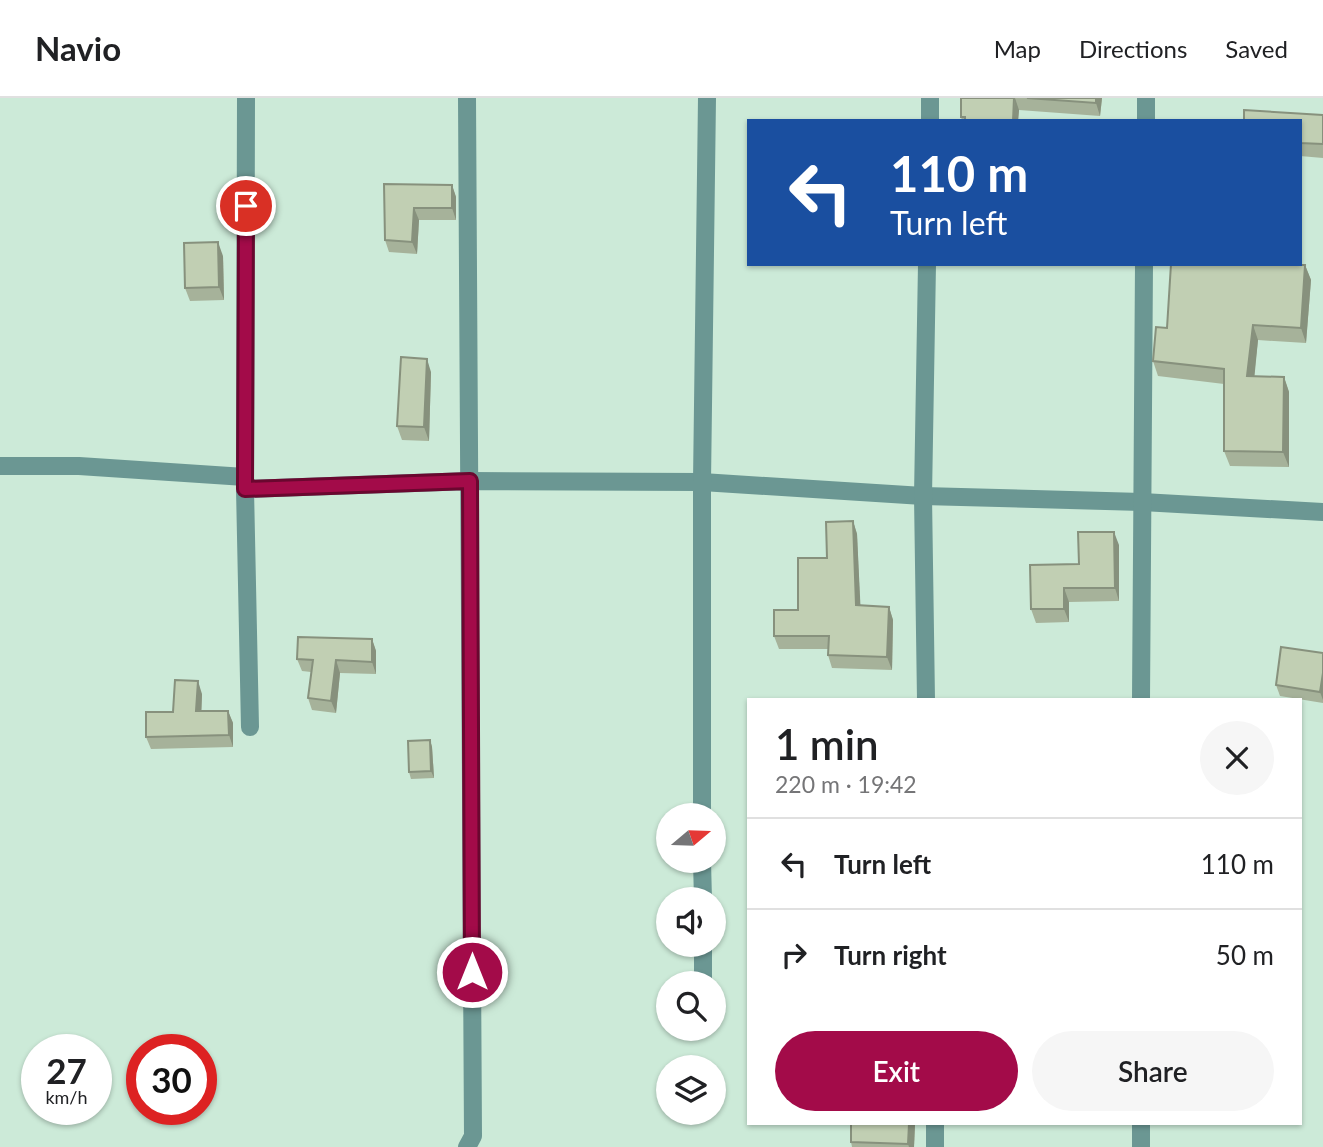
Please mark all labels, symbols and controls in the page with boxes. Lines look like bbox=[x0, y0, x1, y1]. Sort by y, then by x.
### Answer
text: Navio bbox=[35, 28, 121, 68]
text: Map bbox=[994, 34, 1041, 63]
text: Directions bbox=[1079, 34, 1187, 63]
text: Saved bbox=[1225, 34, 1288, 63]
text: 110 m bbox=[890, 144, 1028, 202]
icon: left bbox=[775, 147, 866, 238]
pin bbox=[216, 176, 276, 236]
icon: arrive bbox=[227, 187, 265, 225]
text: Turn left bbox=[890, 203, 1007, 242]
text: 1 min bbox=[775, 719, 879, 769]
button: close bbox=[1200, 721, 1274, 795]
text: 220 m · 19:42 bbox=[775, 770, 917, 798]
north arrow bbox=[656, 803, 726, 873]
map controls bbox=[656, 803, 726, 1125]
icon: left bbox=[775, 845, 813, 883]
text: Turn left bbox=[834, 848, 931, 880]
text: 110 m bbox=[1201, 848, 1274, 880]
button: sound bbox=[656, 887, 726, 957]
position arrow bbox=[435, 935, 509, 1009]
icon: right bbox=[775, 936, 813, 974]
text: Turn right bbox=[834, 939, 947, 971]
text: 50 m bbox=[1216, 939, 1274, 971]
button: search bbox=[656, 971, 726, 1041]
button: Exit bbox=[775, 1031, 1018, 1111]
button: Share bbox=[1032, 1031, 1274, 1111]
speed limit sign: 30 bbox=[126, 1034, 217, 1125]
text: 27 bbox=[46, 1049, 87, 1091]
button: layers bbox=[656, 1055, 726, 1125]
text: km/h bbox=[45, 1086, 88, 1108]

